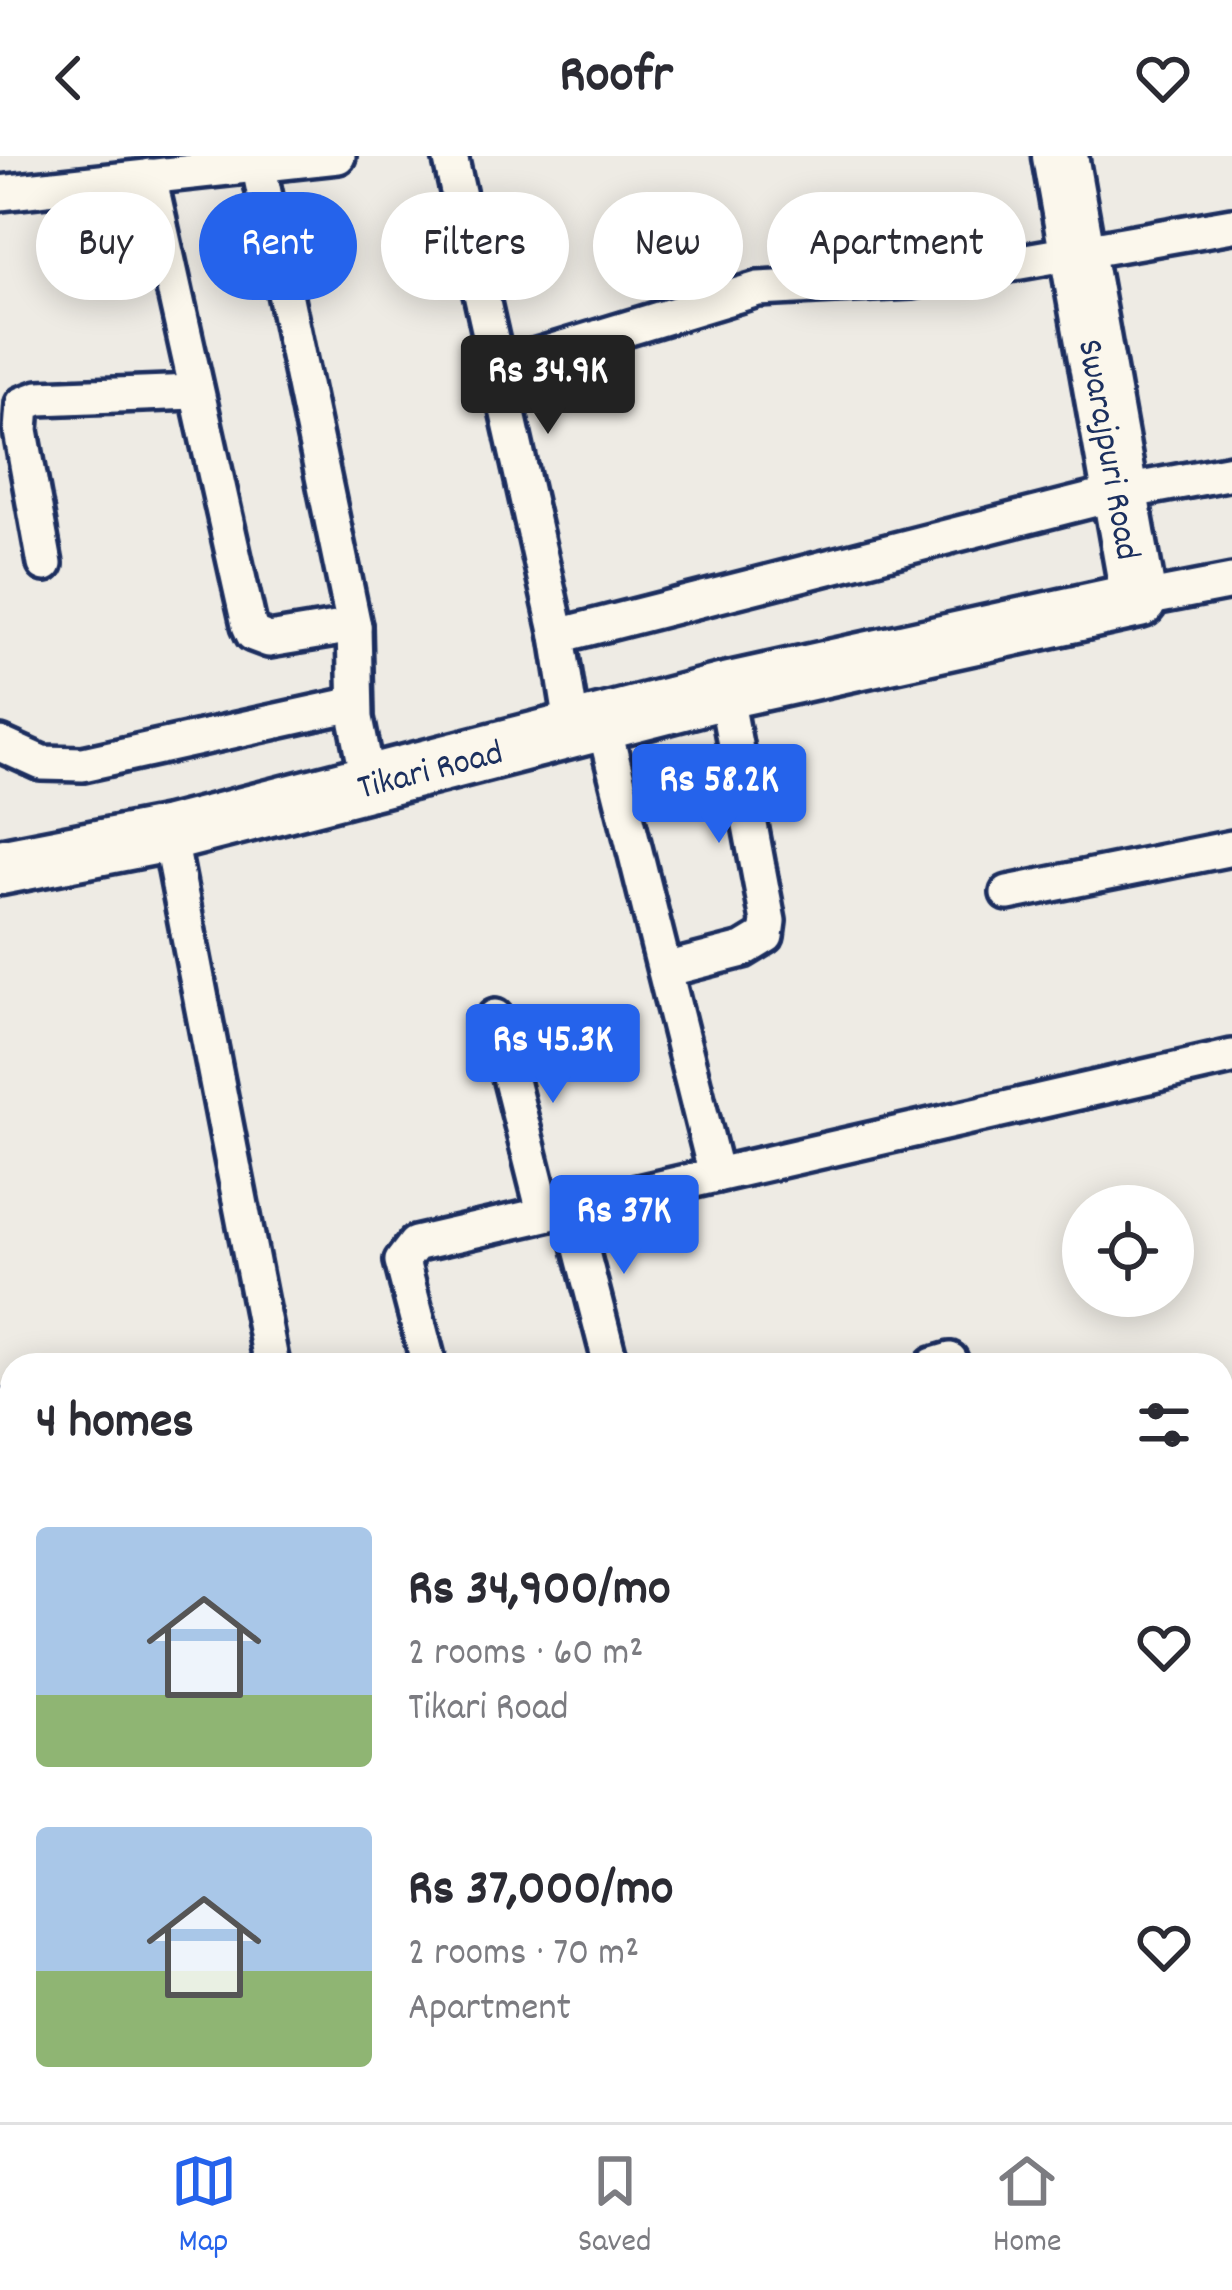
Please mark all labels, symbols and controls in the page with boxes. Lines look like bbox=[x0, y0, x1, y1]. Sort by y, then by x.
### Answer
text: Roofr bbox=[559, 40, 673, 117]
icon: back bbox=[36, 45, 102, 111]
icon: heart bbox=[1130, 45, 1196, 111]
chip: Buy bbox=[36, 192, 175, 300]
chip: Rent bbox=[199, 192, 357, 300]
chip: Filters bbox=[381, 192, 569, 300]
chip: New bbox=[593, 192, 743, 300]
chip: Apartment bbox=[767, 192, 1026, 300]
pin: Rs 34.9K bbox=[424, 335, 672, 437]
street label: Swarajpuri Road bbox=[1061, 336, 1151, 564]
text: Rs 34.9K bbox=[488, 346, 608, 401]
street label: Tikari Road bbox=[353, 729, 509, 816]
pin: Rs 58.2K bbox=[595, 744, 843, 846]
text: Rs 58.2K bbox=[659, 755, 779, 810]
pin: Rs 45.3K bbox=[429, 1004, 677, 1106]
text: Rs 45.3K bbox=[493, 1015, 613, 1070]
pin: Rs 37K bbox=[526, 1175, 722, 1277]
map controls bbox=[1062, 1185, 1194, 1317]
button: locate bbox=[1062, 1185, 1194, 1317]
text: Rs 37K bbox=[577, 1186, 671, 1241]
text: 4 homes bbox=[36, 1389, 194, 1461]
icon: filters bbox=[1131, 1392, 1197, 1458]
text: Rs 34,900/mo bbox=[408, 1556, 671, 1628]
icon: home bbox=[132, 1575, 276, 1719]
icon: heart bbox=[1131, 1614, 1197, 1680]
text: 2 rooms · 60 m² bbox=[408, 1628, 643, 1683]
text: Tikari Road bbox=[408, 1683, 569, 1738]
text: Rs 37,000/mo bbox=[408, 1856, 674, 1928]
icon: home bbox=[132, 1875, 276, 2019]
icon: heart bbox=[1131, 1914, 1197, 1980]
text: 2 rooms · 70 m² bbox=[408, 1928, 639, 1983]
text: Apartment bbox=[408, 1983, 571, 2038]
tab: Map bbox=[171, 2148, 237, 2267]
tab: Saved bbox=[578, 2148, 652, 2267]
tab: Home bbox=[993, 2148, 1061, 2267]

